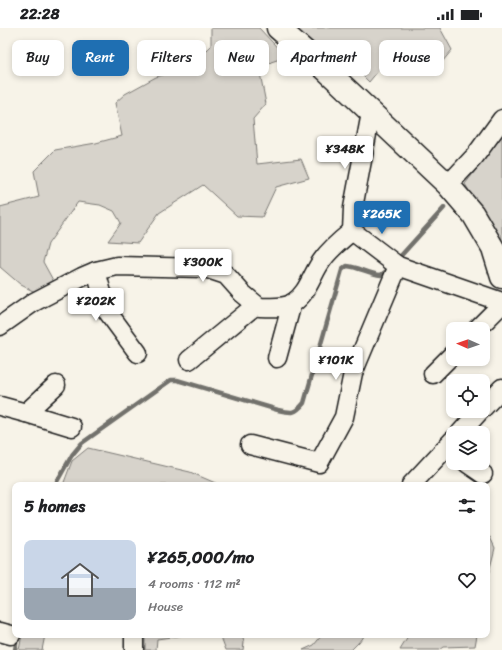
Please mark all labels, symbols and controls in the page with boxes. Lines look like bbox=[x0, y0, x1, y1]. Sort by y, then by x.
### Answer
text: 22:28 bbox=[20, 1, 60, 27]
chip: Buy bbox=[12, 40, 64, 76]
chip: Rent bbox=[72, 40, 129, 76]
chip: Filters bbox=[137, 40, 206, 76]
chip: New bbox=[214, 40, 269, 76]
chip: Apartment bbox=[277, 40, 371, 76]
chip: House bbox=[379, 40, 444, 76]
pin: ¥348K bbox=[317, 136, 373, 170]
text: ¥348K bbox=[326, 137, 364, 160]
pin: ¥265K bbox=[354, 201, 410, 235]
text: ¥265K bbox=[363, 202, 401, 225]
pin: ¥300K bbox=[175, 249, 231, 283]
text: ¥300K bbox=[184, 250, 222, 273]
pin: ¥202K bbox=[68, 288, 124, 322]
text: ¥202K bbox=[77, 289, 115, 312]
north arrow bbox=[446, 322, 490, 366]
map controls bbox=[446, 322, 490, 470]
pin: ¥101K bbox=[308, 347, 364, 381]
text: ¥101K bbox=[319, 348, 353, 371]
button: locate bbox=[446, 374, 490, 418]
button: layers bbox=[446, 426, 490, 470]
text: 5 homes bbox=[24, 491, 85, 521]
icon: filters bbox=[456, 495, 478, 517]
text: ¥265,000/mo bbox=[148, 542, 254, 572]
icon: home bbox=[56, 556, 104, 604]
icon: heart bbox=[456, 569, 478, 591]
text: 4 rooms · 112 m² bbox=[148, 572, 241, 595]
text: House bbox=[148, 595, 183, 618]

